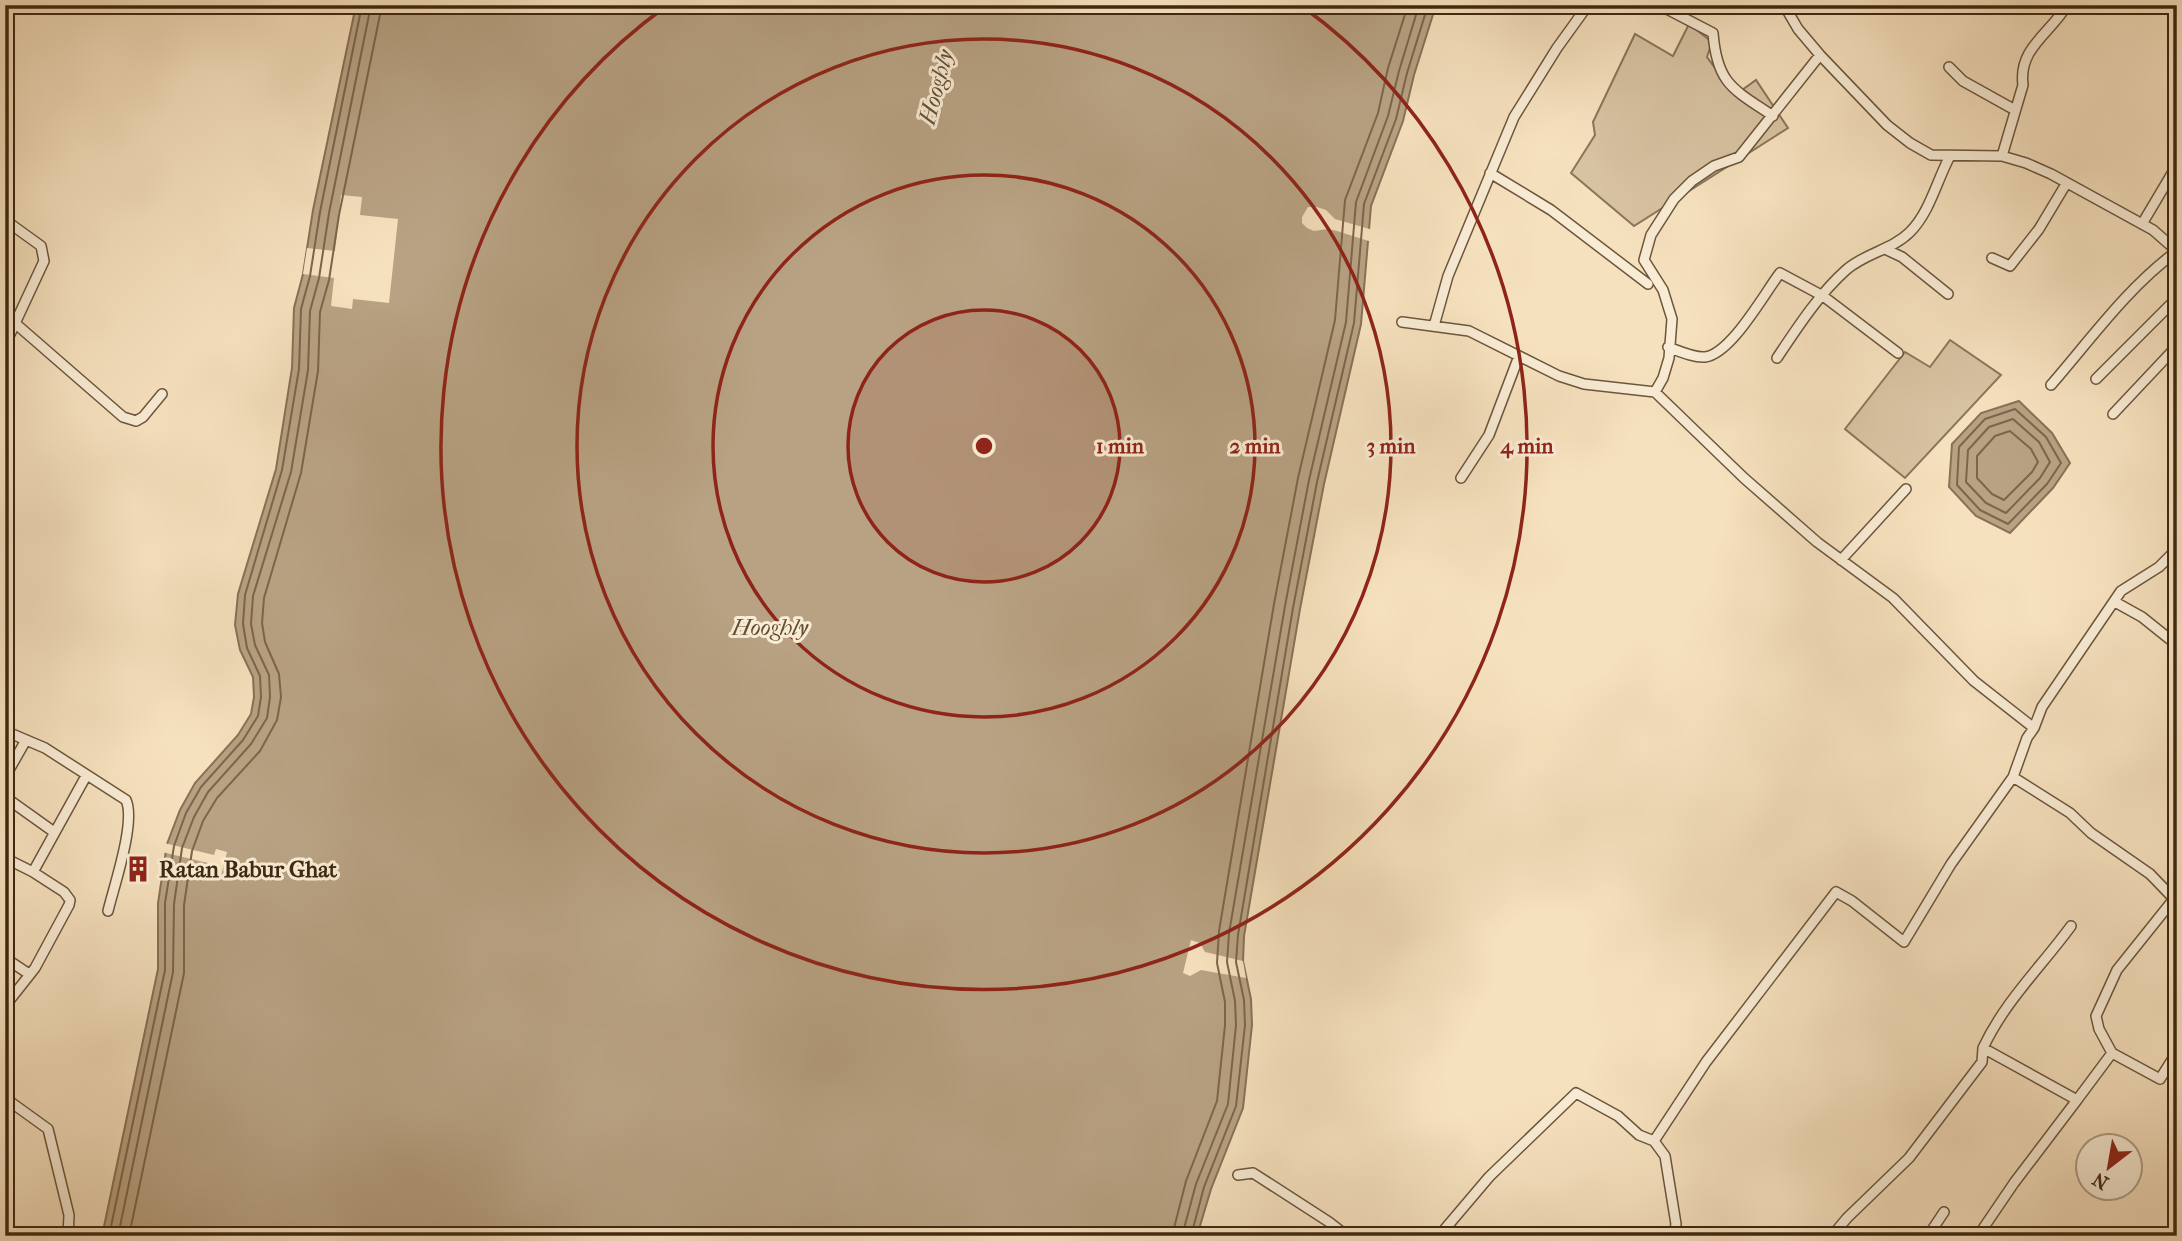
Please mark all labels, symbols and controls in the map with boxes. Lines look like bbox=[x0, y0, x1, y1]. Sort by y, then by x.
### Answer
water label: Hooghly bbox=[912, 46, 960, 128]
centre of rings bbox=[972, 434, 996, 458]
text: 1 min bbox=[1096, 434, 1145, 458]
text: 2 min bbox=[1229, 434, 1281, 458]
text: 3 min bbox=[1367, 434, 1416, 458]
text: 4 min bbox=[1500, 434, 1554, 459]
water label: Hooghly bbox=[731, 613, 809, 641]
building icon: Ratan Babur Ghat bbox=[123, 854, 153, 884]
place label: Ratan Babur Ghat bbox=[159, 856, 338, 883]
north arrow bbox=[2074, 1132, 2144, 1202]
text: N bbox=[2088, 1167, 2113, 1194]

